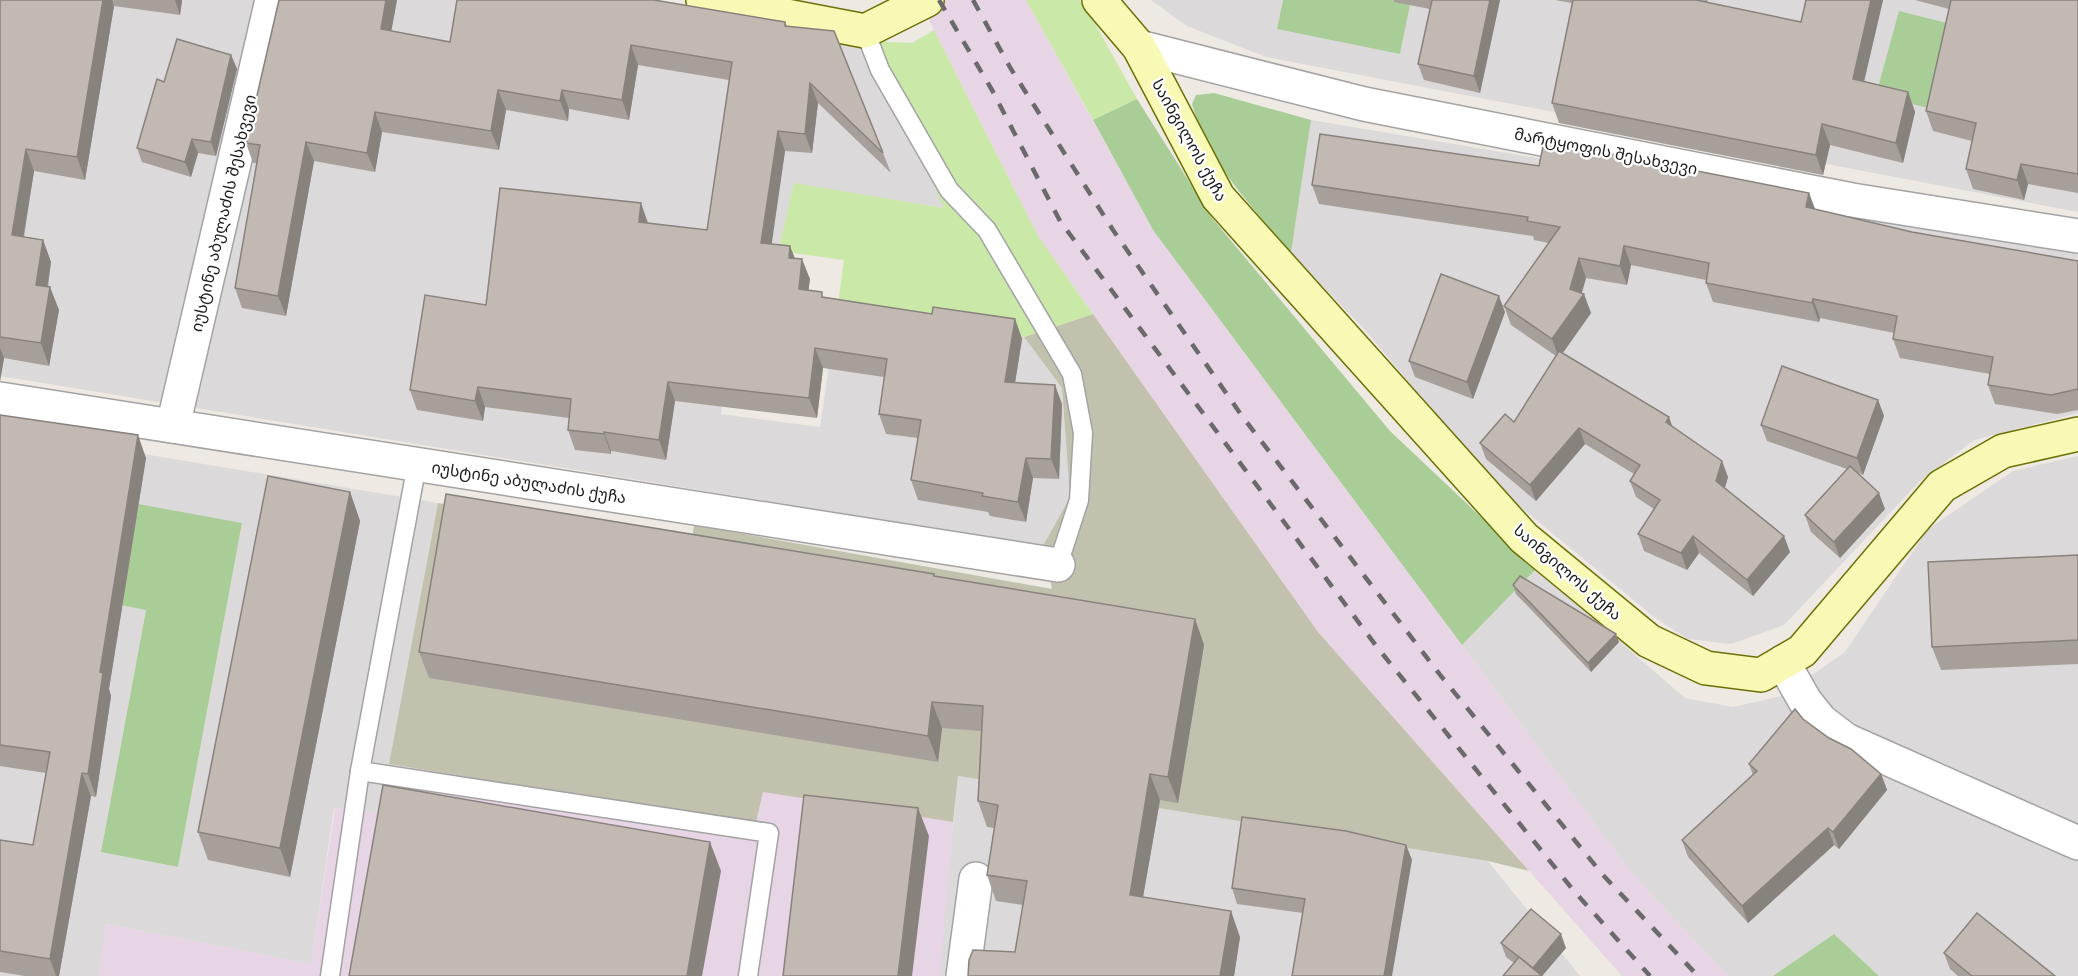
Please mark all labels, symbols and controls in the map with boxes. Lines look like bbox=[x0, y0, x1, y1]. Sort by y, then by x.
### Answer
street label: საინგილოს ქუჩა bbox=[1147, 75, 1232, 205]
street label: იუსტინე აბულაძის შესახვევი bbox=[186, 92, 261, 334]
street label: მარტყოფის შესახვევი bbox=[1513, 123, 1699, 179]
street label: იუსტინე აბულაძის ქუჩა bbox=[430, 457, 628, 508]
street label: საინგილოს ქუჩა bbox=[1509, 520, 1626, 625]

